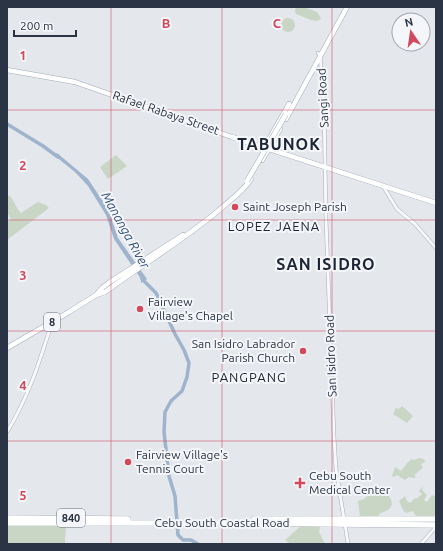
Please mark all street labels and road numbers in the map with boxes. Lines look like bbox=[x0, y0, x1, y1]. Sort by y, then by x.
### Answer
street label: Sangi Road bbox=[314, 68, 331, 128]
street label: Rafael Rabaya Street bbox=[111, 88, 221, 137]
road number: 8 bbox=[44, 313, 60, 331]
street label: San Isidro Road bbox=[323, 315, 338, 397]
road number: 840 bbox=[57, 509, 85, 527]
street label: Cebu South Coastal Road bbox=[154, 516, 290, 529]

